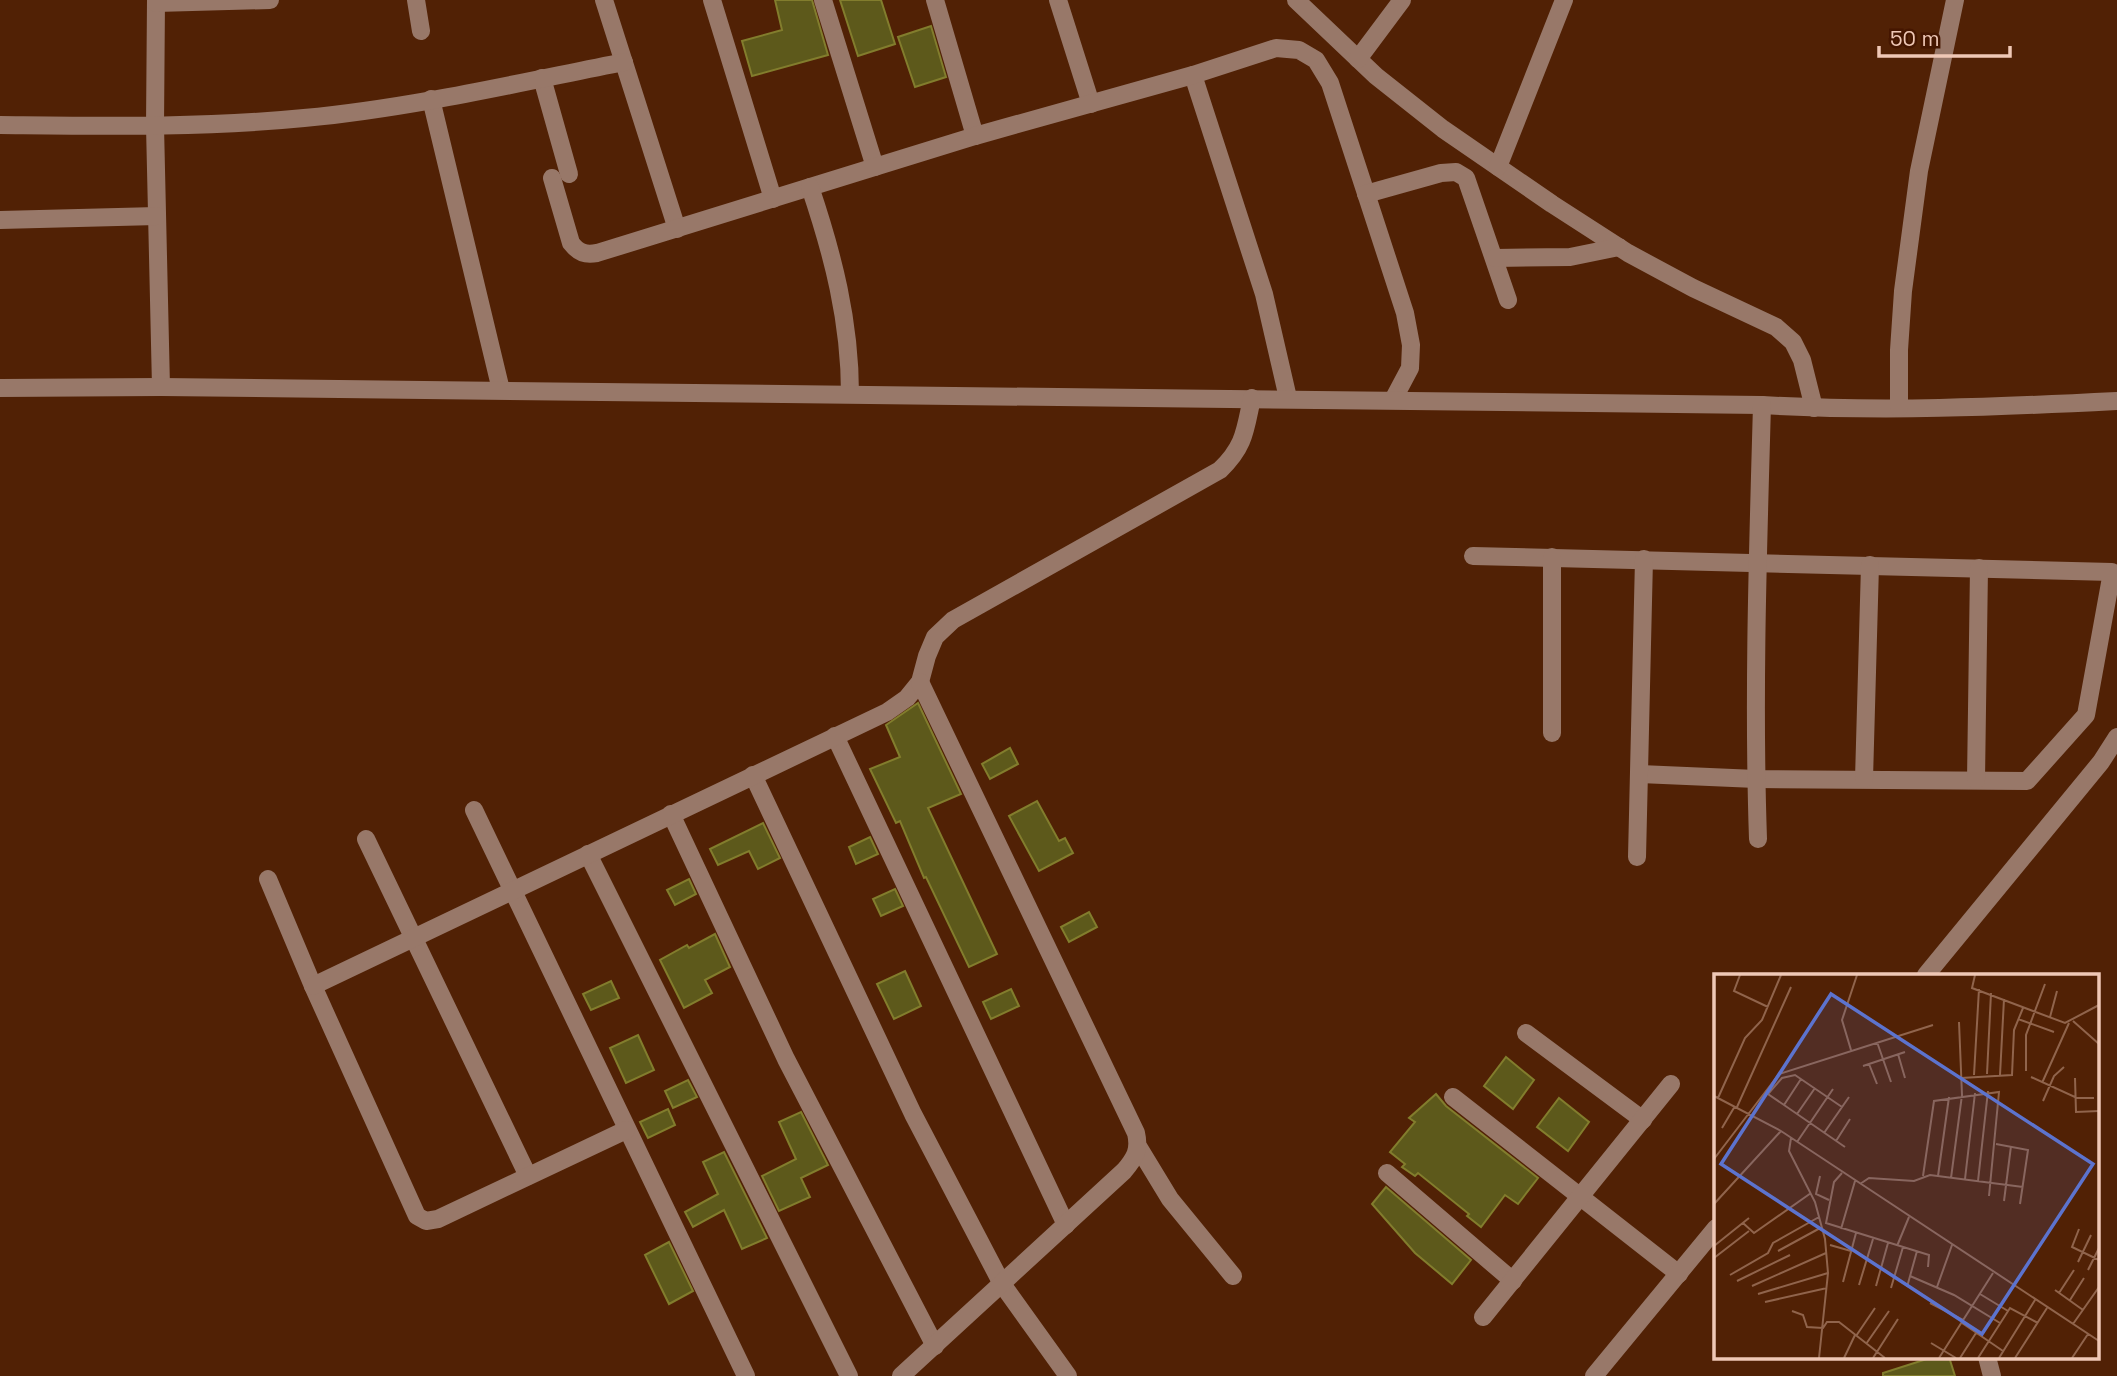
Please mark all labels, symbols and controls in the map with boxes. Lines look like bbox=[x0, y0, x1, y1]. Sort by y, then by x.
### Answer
scale bar bbox=[1879, 14, 2010, 58]
text: 50 m bbox=[1890, 25, 1940, 52]
inset map bbox=[1714, 974, 2100, 1358]

